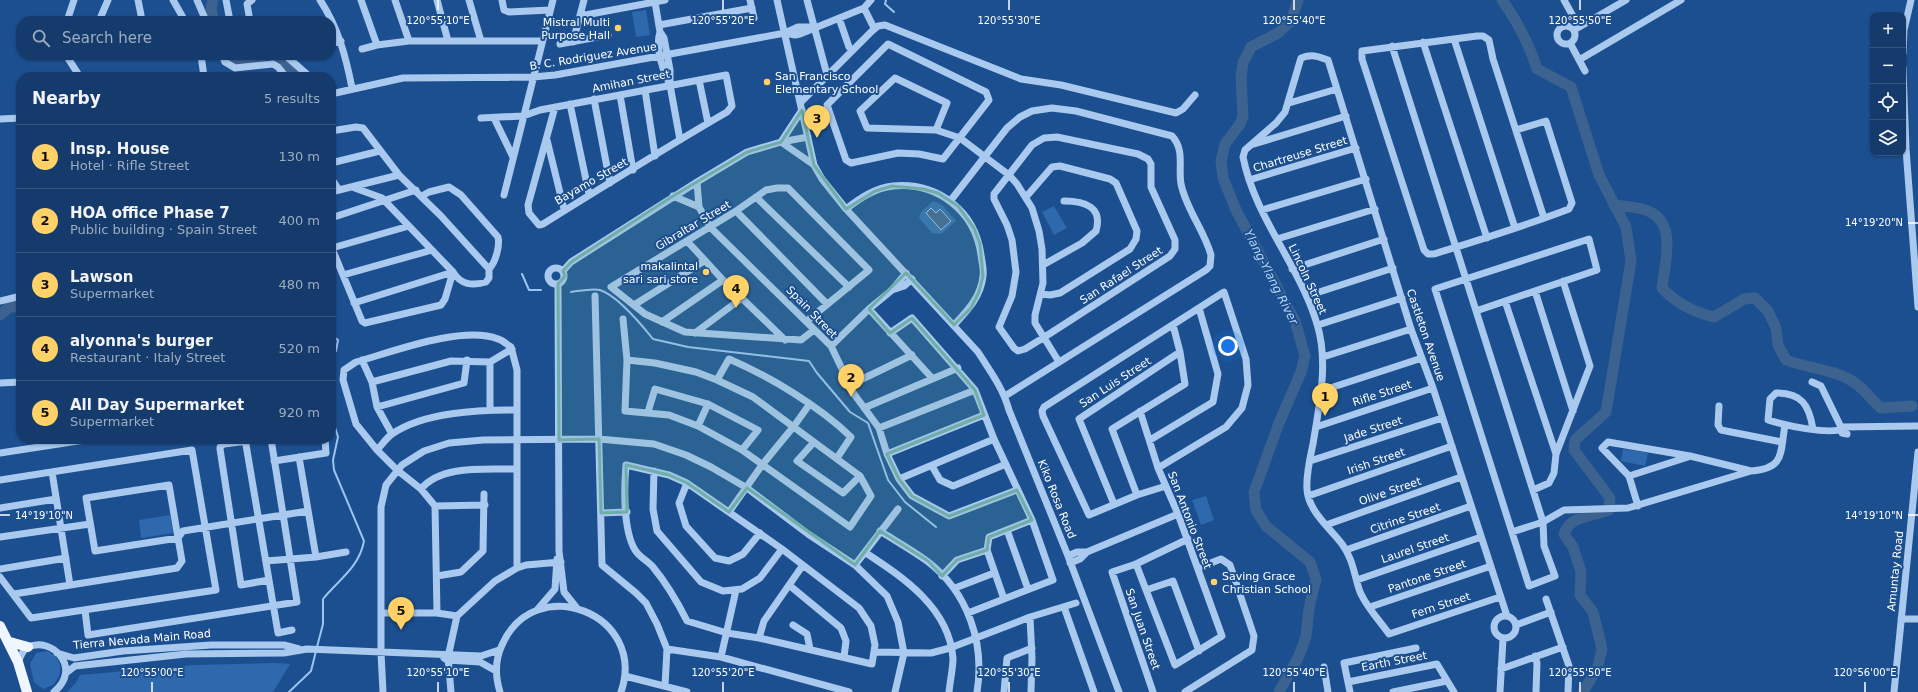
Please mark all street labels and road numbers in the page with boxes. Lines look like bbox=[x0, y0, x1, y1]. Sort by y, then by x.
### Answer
street label: B. C. Rodriguez Avenue bbox=[529, 40, 658, 73]
street label: Amihan Street bbox=[591, 67, 672, 95]
street label: Chartreuse Street bbox=[1252, 134, 1349, 175]
street label: Bayamo Street bbox=[553, 155, 631, 208]
street label: Gibraltar Street bbox=[653, 198, 734, 253]
street label: Lincoln Street bbox=[1286, 242, 1330, 317]
street label: San Rafael Street bbox=[1078, 244, 1166, 307]
street label: Spain Street bbox=[783, 283, 840, 342]
street label: Castleton Avenue bbox=[1404, 287, 1447, 383]
street label: San Luis Street bbox=[1077, 354, 1154, 410]
street label: Rifle Street bbox=[1351, 378, 1414, 409]
street label: Jade Street bbox=[1341, 414, 1405, 445]
street label: Irish Street bbox=[1345, 445, 1408, 477]
street label: Kiko Rosa Road bbox=[1035, 458, 1078, 541]
street label: San Antonio Street bbox=[1165, 470, 1214, 571]
street label: Olive Street bbox=[1357, 475, 1424, 508]
street label: Citrine Street bbox=[1368, 500, 1443, 537]
street label: Amuntay Road bbox=[1885, 530, 1906, 612]
street label: Laurel Street bbox=[1380, 531, 1451, 566]
street label: Pantone Street bbox=[1386, 557, 1468, 596]
street label: San Juan Street bbox=[1123, 587, 1163, 672]
street label: Fern Street bbox=[1410, 590, 1473, 621]
street label: Tierra Nevada Main Road bbox=[72, 627, 211, 652]
street label: Earth Street bbox=[1360, 649, 1429, 674]

